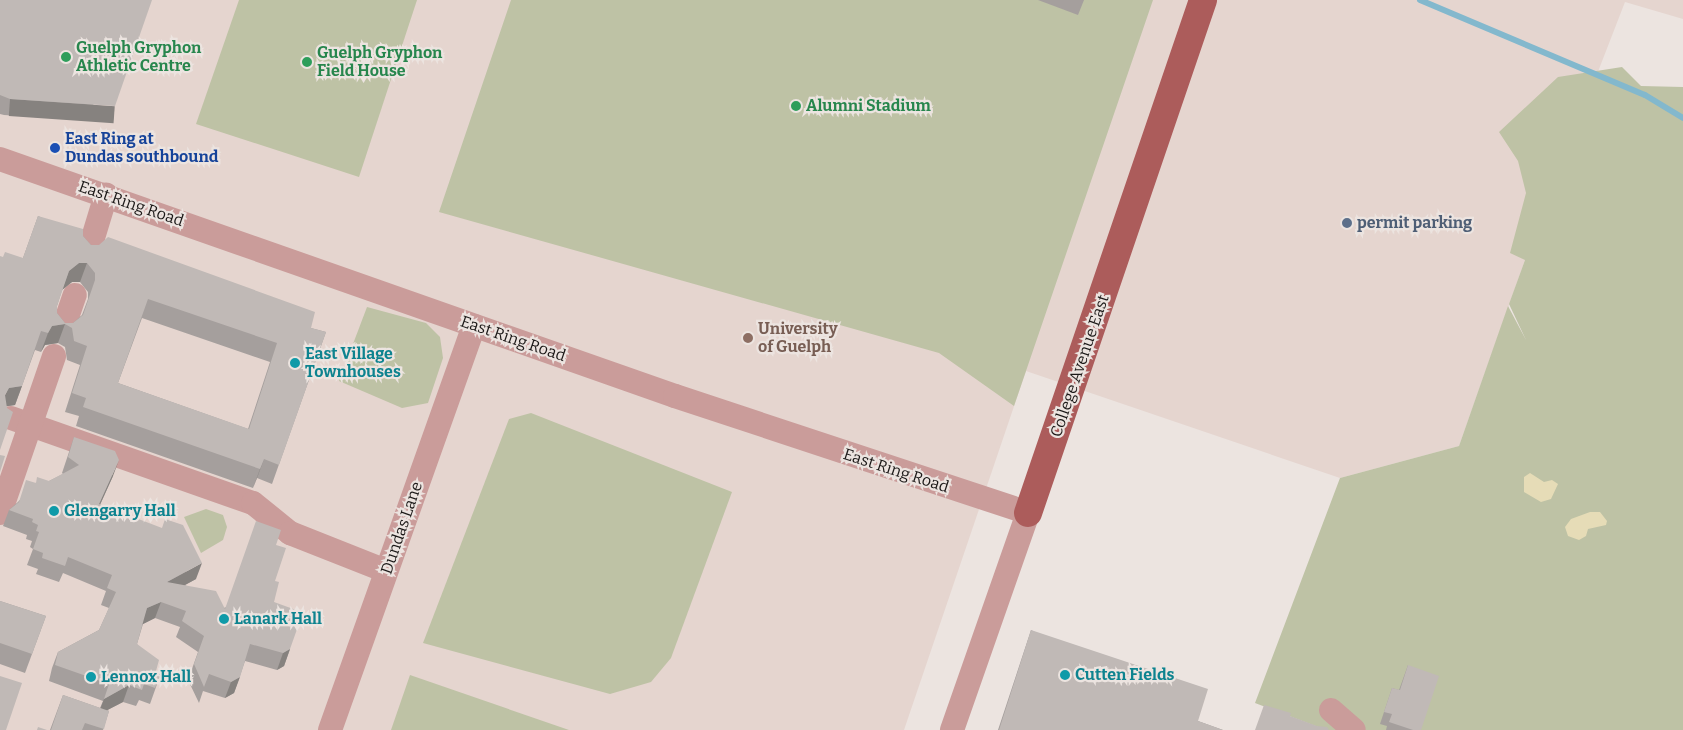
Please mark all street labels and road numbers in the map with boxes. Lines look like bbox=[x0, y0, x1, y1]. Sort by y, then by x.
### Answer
street label: East Ring Road bbox=[76, 177, 186, 231]
street label: College Avenue East bbox=[1047, 292, 1113, 440]
street label: East Ring Road bbox=[458, 312, 568, 366]
street label: East Ring Road bbox=[841, 445, 951, 497]
street label: Dundas Lane bbox=[377, 479, 427, 577]

